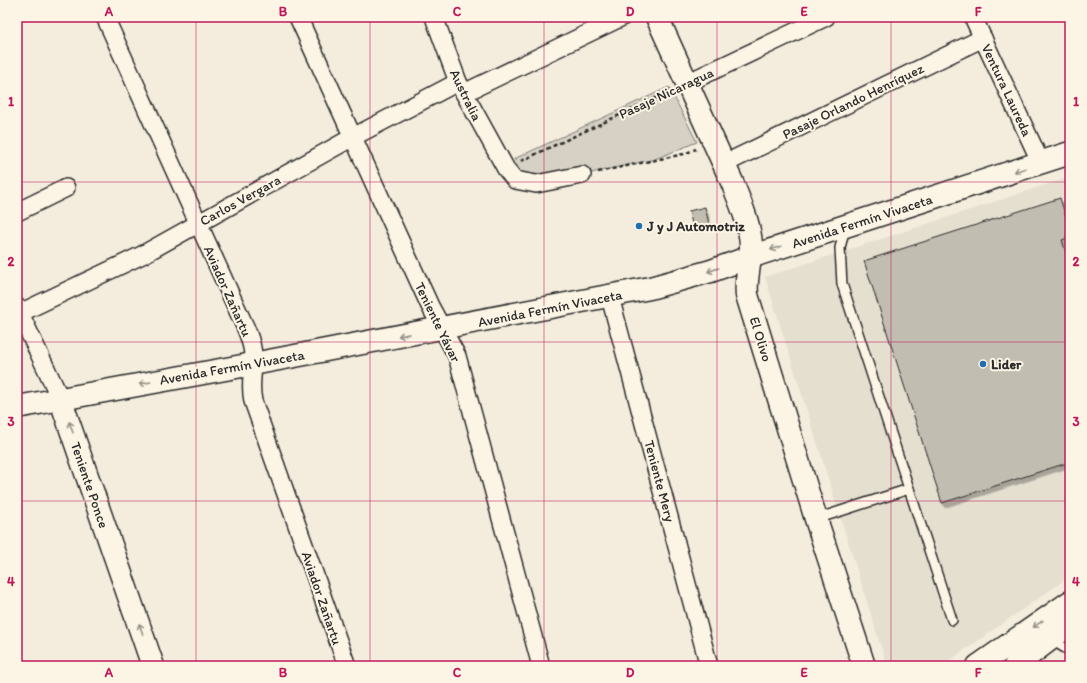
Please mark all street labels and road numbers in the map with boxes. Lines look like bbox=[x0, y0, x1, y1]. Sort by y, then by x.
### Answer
street label: Ventura Laureda bbox=[978, 41, 1036, 140]
street label: Pasaje Orlando Henríquez bbox=[780, 60, 927, 143]
street label: Pasaje Nicaragua bbox=[616, 64, 716, 123]
street label: Australia bbox=[446, 67, 486, 124]
street label: Carlos Vergara bbox=[197, 171, 284, 230]
street label: Avenida Fermín Vivaceta bbox=[790, 190, 935, 252]
street label: Aviador Zañartu bbox=[200, 243, 255, 339]
street label: Teniente Yávar bbox=[411, 279, 465, 366]
street label: Avenida Fermín Vivaceta bbox=[476, 286, 624, 331]
street label: El Olivo bbox=[746, 315, 775, 364]
street label: Avenida Fermín Vivaceta bbox=[158, 346, 307, 389]
street label: Teniente Mery bbox=[640, 438, 679, 524]
street label: Teniente Ponce bbox=[67, 440, 112, 531]
street label: Aviador Zañartu bbox=[298, 549, 346, 647]

